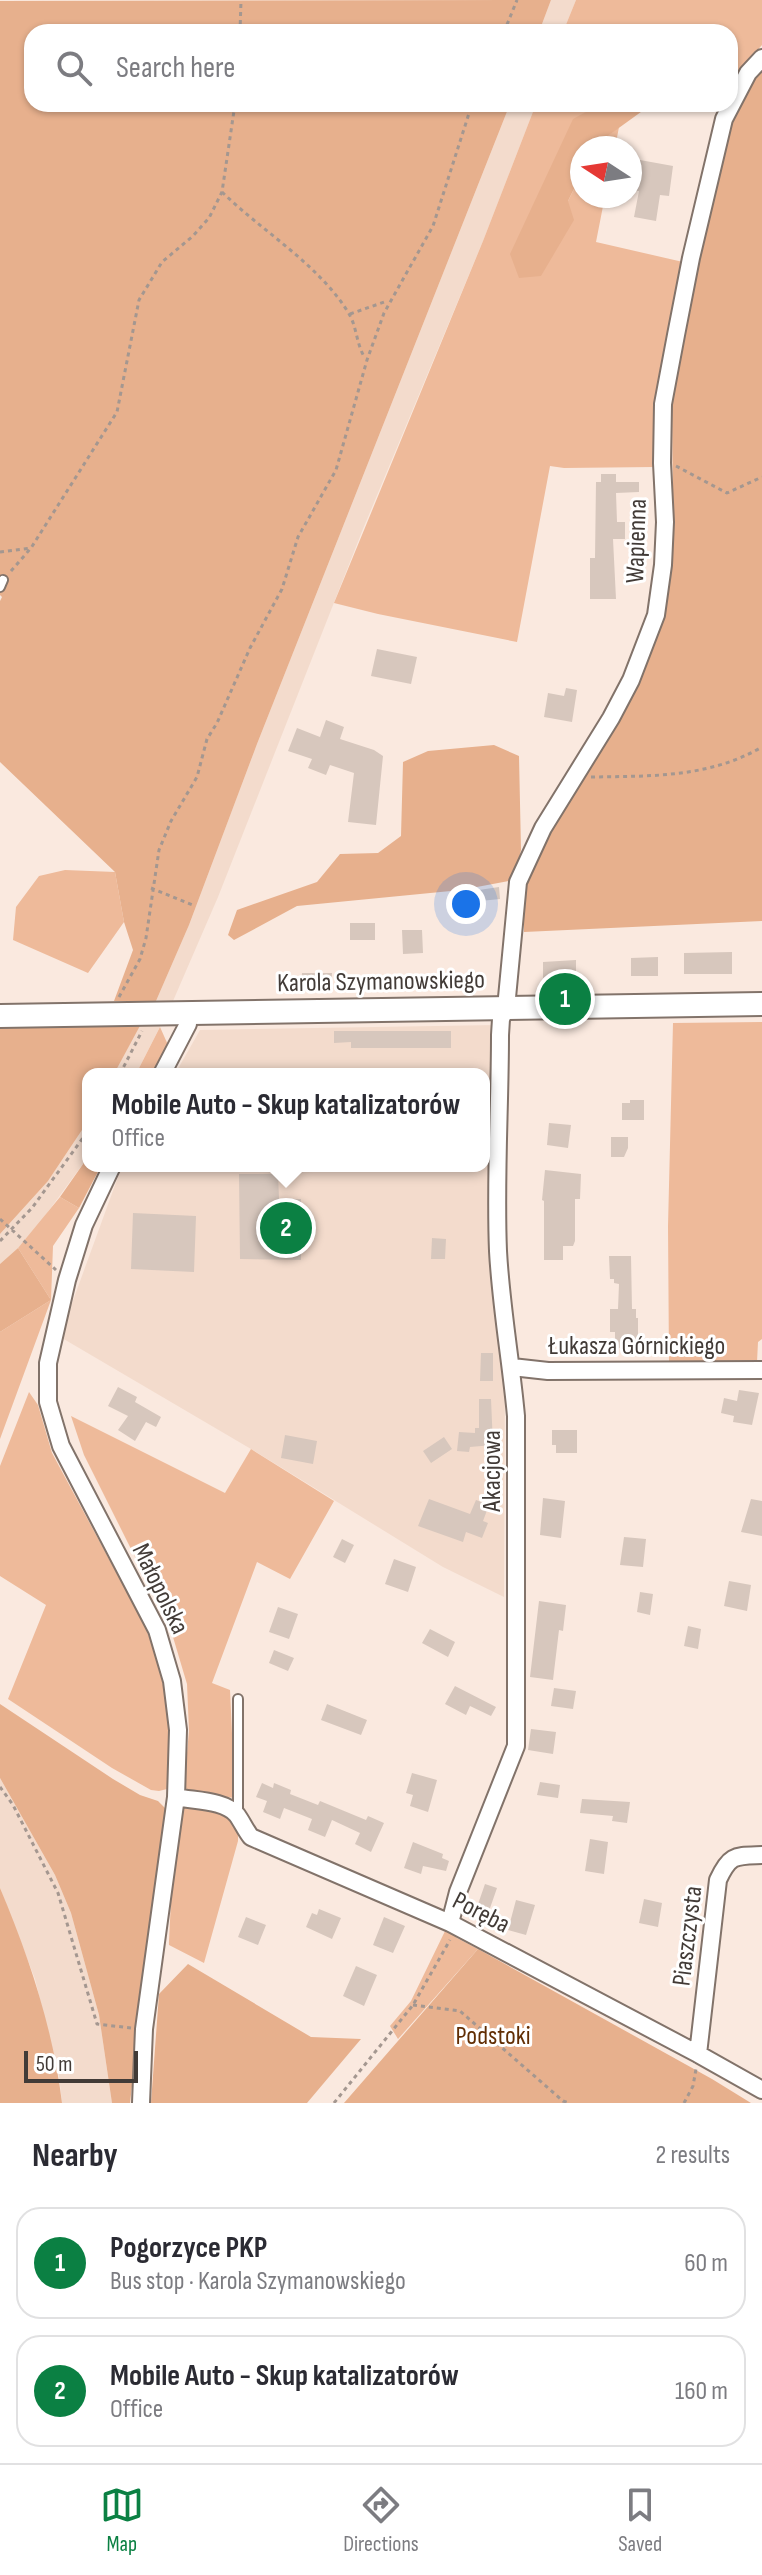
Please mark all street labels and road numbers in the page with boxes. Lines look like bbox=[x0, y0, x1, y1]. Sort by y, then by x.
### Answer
street label: Wapienna bbox=[620, 498, 654, 584]
street label: Karola Szymanowskiego bbox=[277, 965, 485, 999]
street label: Łukasza Górnickiego bbox=[548, 1331, 725, 1362]
street label: Akacjowa bbox=[477, 1430, 508, 1513]
street label: Małopolska bbox=[125, 1539, 195, 1639]
street label: Piaszczysta bbox=[666, 1884, 710, 1988]
street label: Poręba bbox=[447, 1886, 515, 1940]

